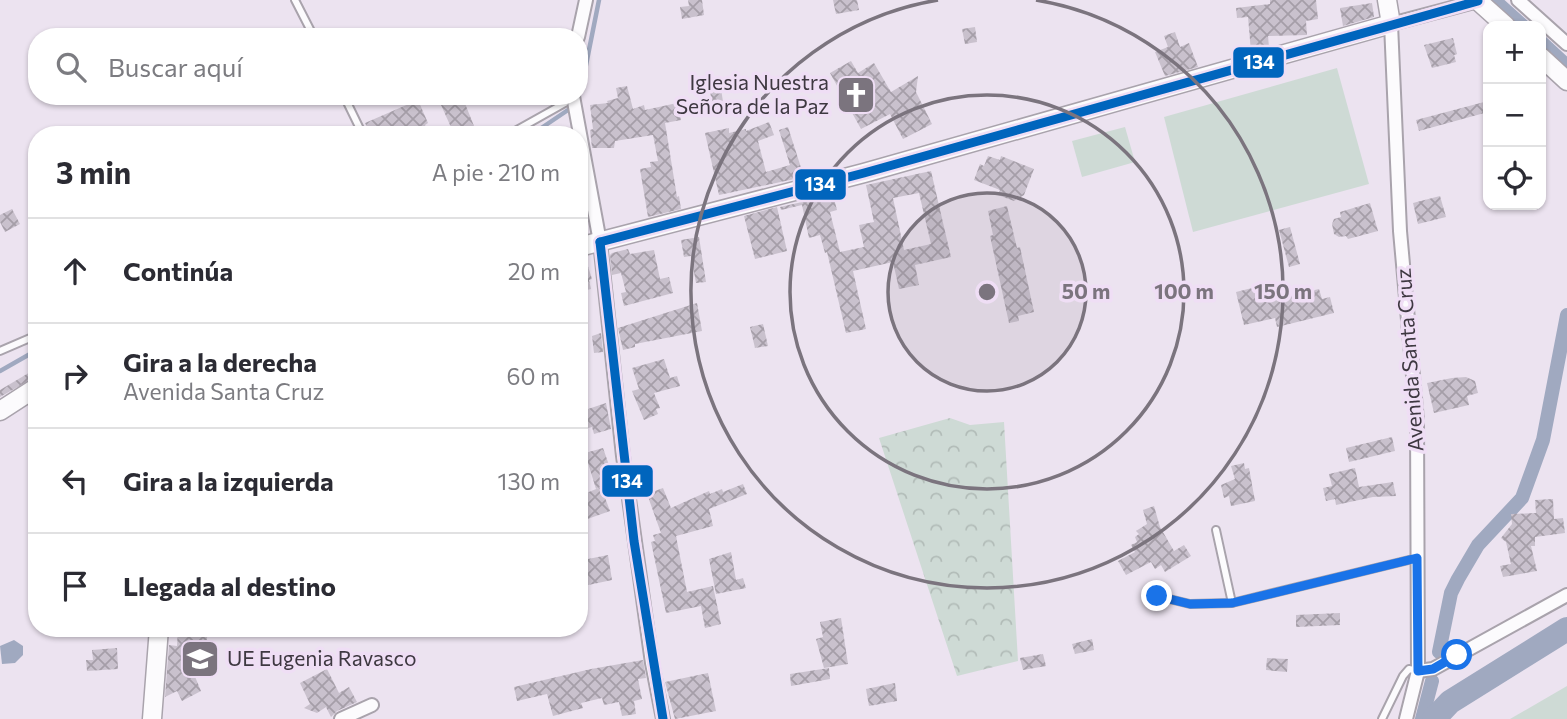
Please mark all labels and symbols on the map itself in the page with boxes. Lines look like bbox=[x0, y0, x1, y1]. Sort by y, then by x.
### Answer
line badge: 134 bbox=[1232, 46, 1285, 79]
text: 134 bbox=[1243, 50, 1275, 73]
place label: Iglesia Nuestra Señora de la Paz bbox=[676, 69, 829, 118]
church icon: Iglesia Nuestra Señora de la Paz bbox=[835, 74, 877, 116]
line badge: 134 bbox=[794, 168, 847, 201]
text: 134 bbox=[804, 172, 836, 195]
street label: Avenida Santa Cruz bbox=[1390, 268, 1427, 453]
text: 50 m bbox=[1062, 278, 1110, 303]
text: 100 m bbox=[1154, 278, 1214, 303]
text: 150 m bbox=[1254, 278, 1312, 303]
centre of rings bbox=[975, 280, 999, 304]
line badge: 134 bbox=[601, 464, 654, 498]
text: 134 bbox=[611, 469, 643, 492]
route end bbox=[1141, 580, 1172, 611]
school or university icon: UE Eugenia Ravasco bbox=[179, 638, 221, 680]
route start bbox=[1441, 639, 1472, 670]
place label: UE Eugenia Ravasco bbox=[227, 645, 417, 670]

